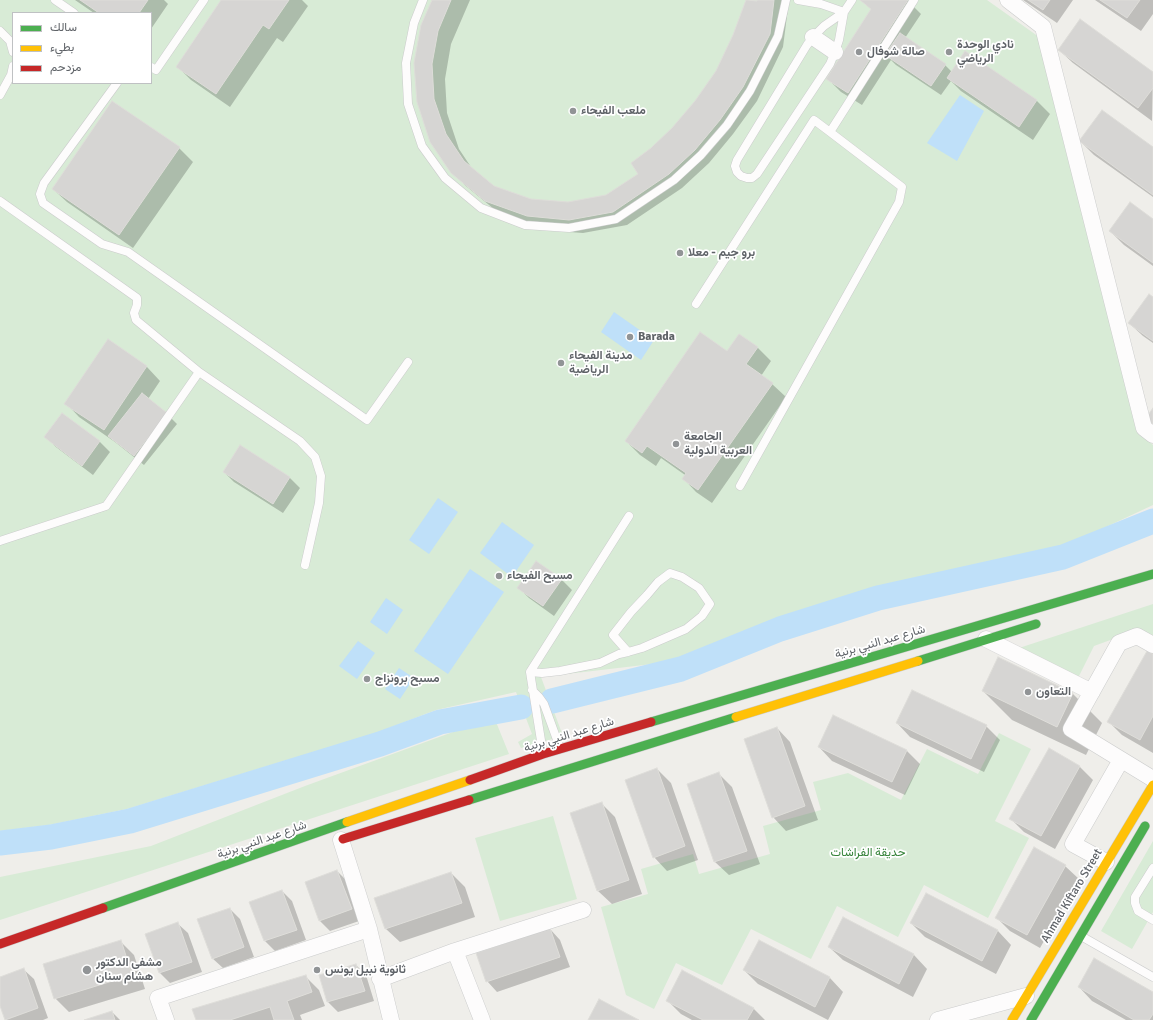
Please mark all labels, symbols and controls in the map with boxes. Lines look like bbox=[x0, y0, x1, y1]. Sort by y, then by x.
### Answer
legend bbox=[12, 12, 152, 84]
text: سالك bbox=[50, 20, 77, 35]
place label: نادي الوحدة الرياضي bbox=[957, 38, 1014, 66]
text: بطيء bbox=[50, 40, 74, 55]
place label: صالة شوفال bbox=[867, 45, 925, 59]
marker: صالة شوفال bbox=[854, 47, 864, 57]
marker: نادي الوحدة الرياضي bbox=[944, 47, 954, 57]
text: مزدحم bbox=[50, 60, 81, 75]
place label: ملعب الفيحاء bbox=[581, 104, 646, 118]
marker: ملعب الفيحاء bbox=[568, 106, 578, 116]
place label: برو جيم - معلا bbox=[688, 246, 755, 260]
marker: برو جيم - معلا bbox=[675, 248, 685, 258]
place label: Barada bbox=[638, 330, 675, 344]
marker: Barada bbox=[625, 332, 635, 342]
place label: مدينة الفيحاء الرياضية bbox=[569, 349, 633, 377]
marker: مدينة الفيحاء الرياضية bbox=[556, 358, 566, 368]
place label: الجامعة العربية الدولية bbox=[684, 430, 752, 458]
marker: الجامعة العربية الدولية bbox=[671, 439, 681, 449]
place label: مسبح الفيحاء bbox=[507, 569, 573, 583]
marker: مسبح الفيحاء bbox=[494, 571, 504, 581]
street label: شارع عبد النبي برنية bbox=[833, 622, 927, 662]
place label: مسبح برونزاج bbox=[375, 672, 439, 686]
marker: مسبح برونزاج bbox=[362, 674, 372, 684]
place label: التعاون bbox=[1036, 685, 1071, 699]
marker: التعاون bbox=[1023, 687, 1033, 697]
street label: شارع عبد النبي برنية bbox=[522, 714, 616, 756]
street label: شارع عبد النبي برنية bbox=[215, 818, 309, 862]
park label: حديقة الفراشات bbox=[831, 846, 905, 860]
street label: Ahmad Kiftaro Street bbox=[1038, 846, 1106, 946]
place label: مشفى الدكتور هشام سنان bbox=[96, 956, 162, 984]
place label: ثانوية نبيل يونس bbox=[325, 963, 406, 977]
marker: مشفى الدكتور هشام سنان bbox=[81, 964, 93, 976]
marker: ثانوية نبيل يونس bbox=[312, 965, 322, 975]

